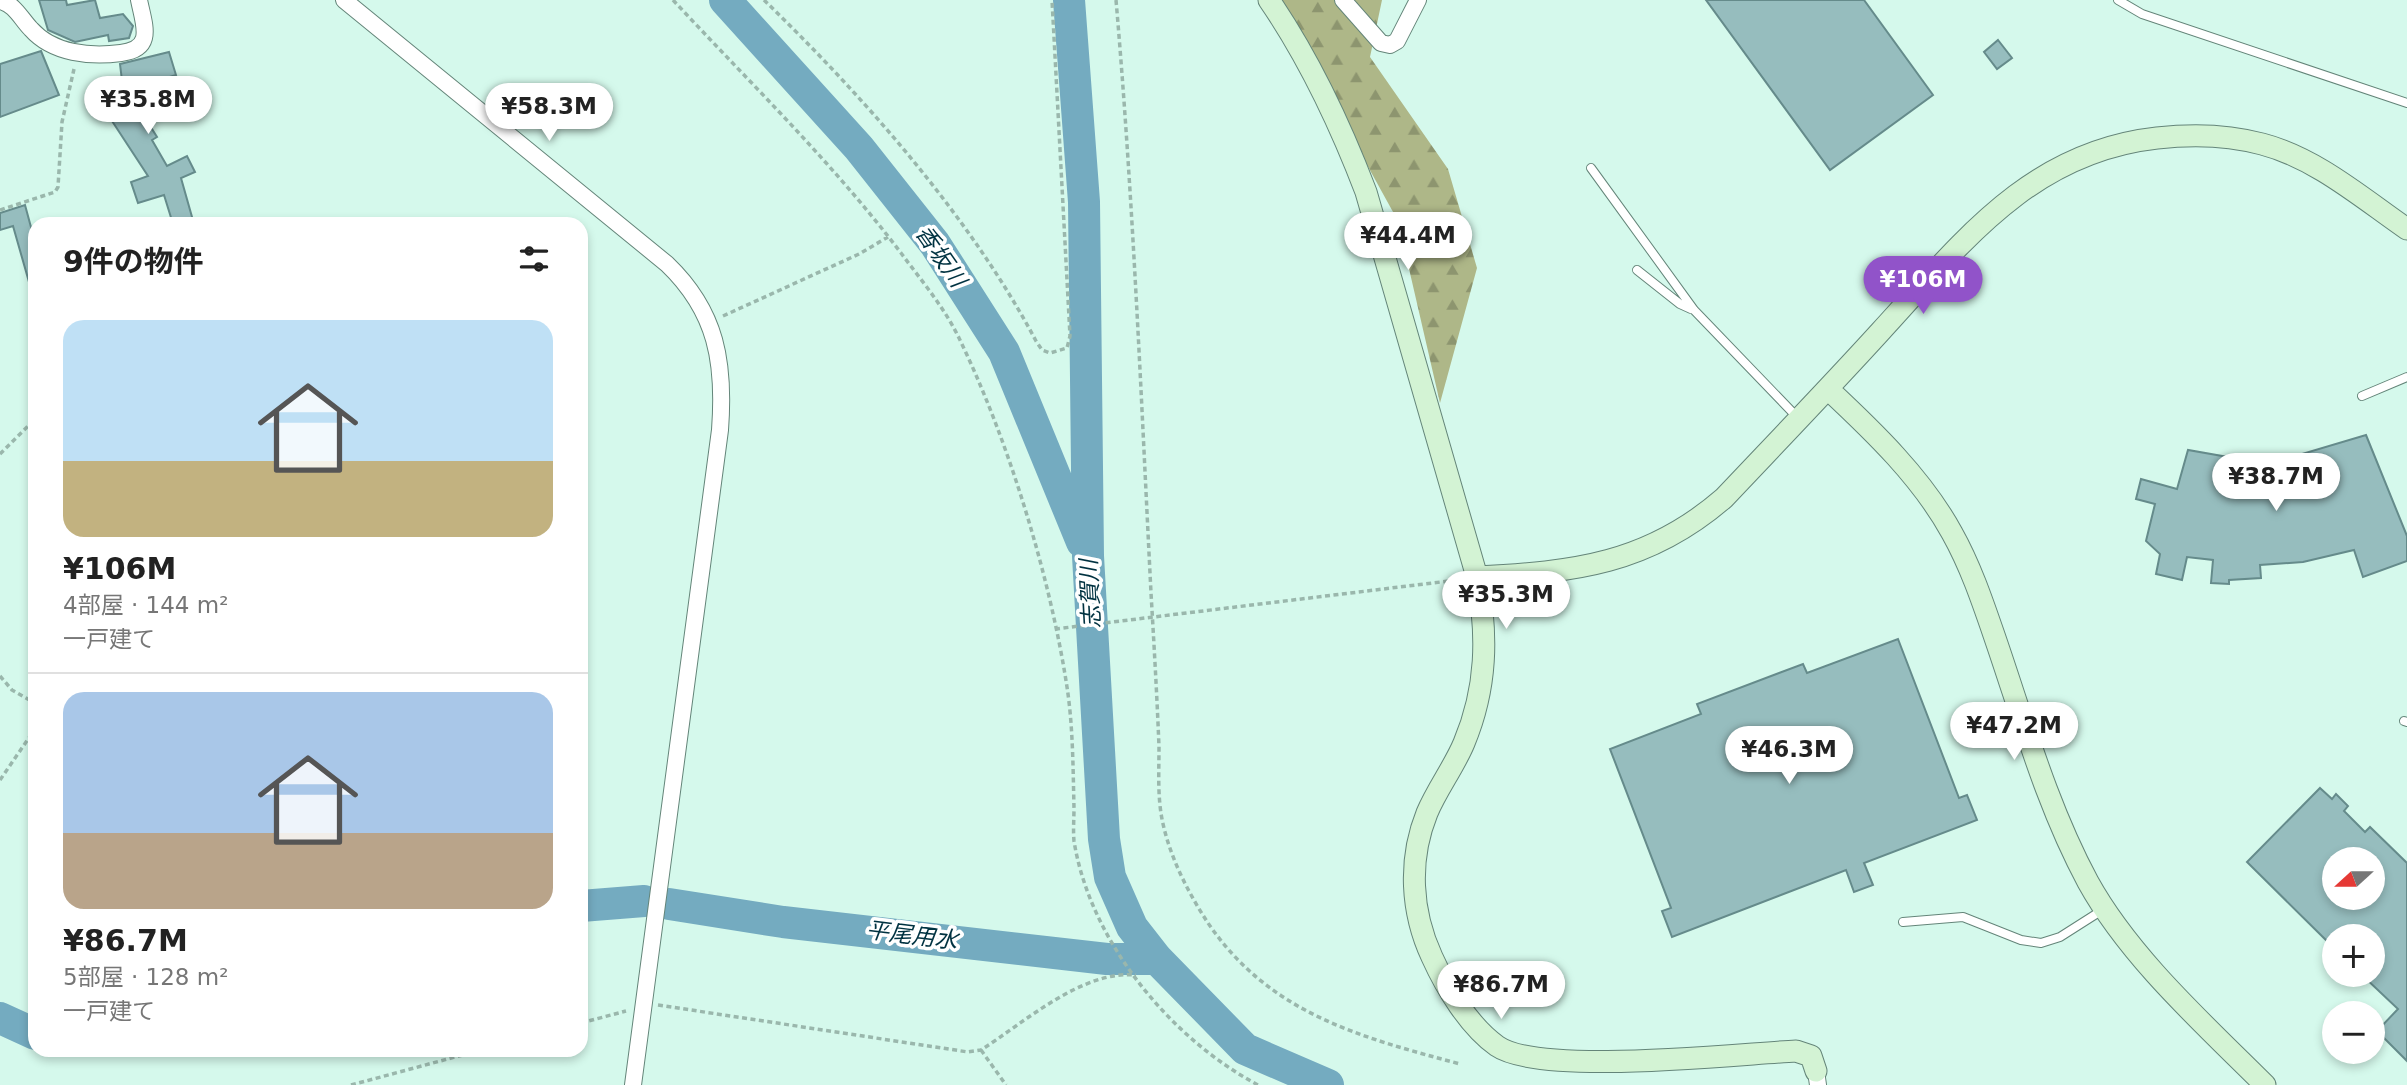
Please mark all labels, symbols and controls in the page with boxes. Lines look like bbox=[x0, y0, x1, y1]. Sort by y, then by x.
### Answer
pin: ¥35.8M bbox=[91, 76, 205, 136]
pin: ¥58.3M bbox=[492, 83, 606, 143]
text: ¥35.8M bbox=[100, 86, 196, 112]
text: ¥58.3M bbox=[501, 93, 597, 119]
pin: ¥44.4M bbox=[1351, 212, 1465, 272]
water label: 香坂川 bbox=[911, 220, 973, 294]
text: ¥44.4M bbox=[1360, 222, 1456, 248]
icon: filters bbox=[515, 240, 553, 278]
text: 9件の物件 bbox=[63, 244, 204, 279]
pin: ¥106M bbox=[1874, 256, 1972, 316]
text: ¥106M bbox=[1880, 266, 1966, 292]
icon: home bbox=[245, 365, 371, 491]
pin: ¥38.7M bbox=[2219, 454, 2333, 513]
text: ¥38.7M bbox=[2228, 463, 2324, 489]
text: ¥106M bbox=[63, 551, 176, 586]
water label: 志賀川 bbox=[1075, 556, 1105, 629]
pin: ¥35.3M bbox=[1449, 572, 1563, 631]
text: ¥35.3M bbox=[1458, 581, 1554, 607]
text: 4部屋 · 144 m² bbox=[63, 592, 228, 618]
text: 一戸建て bbox=[63, 626, 155, 652]
pin: ¥47.2M bbox=[1957, 702, 2071, 762]
text: ¥47.2M bbox=[1966, 712, 2062, 738]
pin: ¥46.3M bbox=[1732, 726, 1846, 786]
text: ¥46.3M bbox=[1741, 736, 1837, 762]
icon: home bbox=[245, 737, 371, 863]
north arrow bbox=[2322, 847, 2385, 910]
map controls bbox=[2322, 847, 2385, 1064]
water label: 平尾用水 bbox=[865, 916, 962, 954]
text: ¥86.7M bbox=[63, 923, 188, 958]
button: + bbox=[2322, 924, 2385, 987]
pin: ¥86.7M bbox=[1444, 962, 1558, 1021]
text: 5部屋 · 128 m² bbox=[63, 964, 228, 990]
text: ¥86.7M bbox=[1453, 971, 1549, 997]
text: 一戸建て bbox=[63, 998, 155, 1024]
button: − bbox=[2322, 1001, 2385, 1064]

